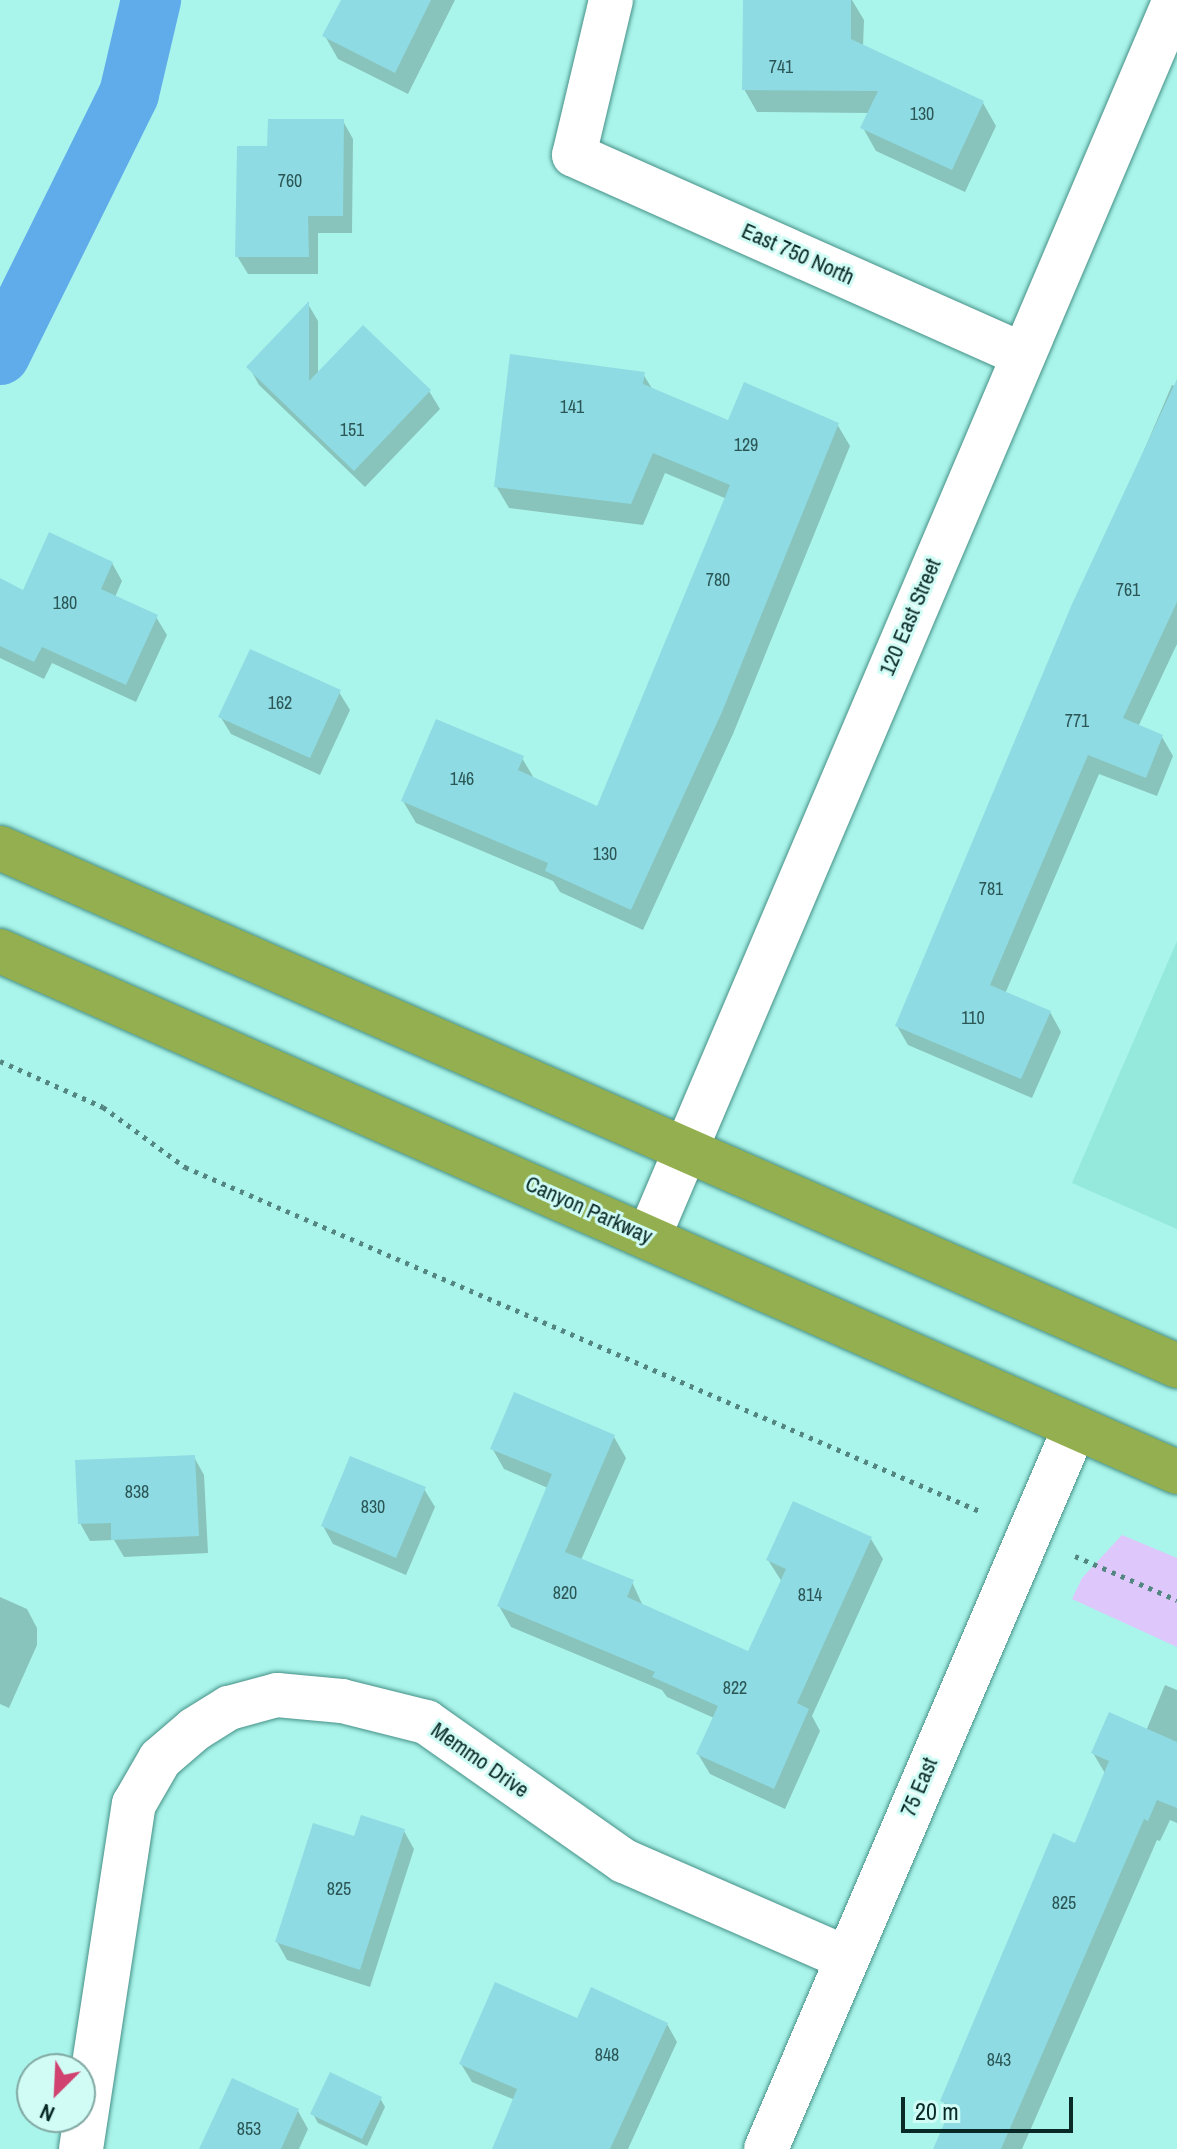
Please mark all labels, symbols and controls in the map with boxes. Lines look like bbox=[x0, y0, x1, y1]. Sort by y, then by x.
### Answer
house number: 741 bbox=[769, 56, 793, 78]
house number: 130 bbox=[910, 103, 934, 125]
house number: 760 bbox=[278, 170, 302, 192]
street label: East 750 North bbox=[738, 217, 858, 291]
house number: 141 bbox=[560, 396, 584, 418]
house number: 151 bbox=[340, 419, 364, 441]
house number: 129 bbox=[734, 434, 758, 456]
street label: 120 East Street bbox=[874, 555, 946, 679]
house number: 780 bbox=[706, 569, 730, 591]
house number: 761 bbox=[1116, 579, 1140, 601]
house number: 180 bbox=[53, 592, 77, 614]
house number: 162 bbox=[268, 692, 292, 714]
house number: 771 bbox=[1065, 710, 1089, 732]
house number: 146 bbox=[450, 768, 474, 790]
house number: 130 bbox=[593, 843, 617, 865]
house number: 781 bbox=[979, 878, 1003, 900]
house number: 110 bbox=[961, 1007, 985, 1029]
street label: Canyon Parkway bbox=[521, 1170, 657, 1250]
house number: 838 bbox=[125, 1481, 149, 1503]
house number: 830 bbox=[361, 1496, 385, 1518]
house number: 820 bbox=[553, 1582, 577, 1604]
house number: 814 bbox=[798, 1584, 822, 1606]
house number: 822 bbox=[723, 1677, 747, 1699]
street label: Memmo Drive bbox=[426, 1717, 534, 1803]
street label: 75 East bbox=[895, 1754, 943, 1820]
house number: 825 bbox=[327, 1878, 351, 1900]
house number: 825 bbox=[1052, 1892, 1076, 1914]
house number: 848 bbox=[595, 2044, 619, 2066]
house number: 843 bbox=[987, 2049, 1011, 2071]
north arrow bbox=[16, 2053, 96, 2133]
scale bar bbox=[905, 2081, 1077, 2131]
text: 20 m bbox=[915, 2095, 959, 2127]
text: N bbox=[35, 2097, 59, 2129]
house number: 853 bbox=[237, 2118, 261, 2140]

